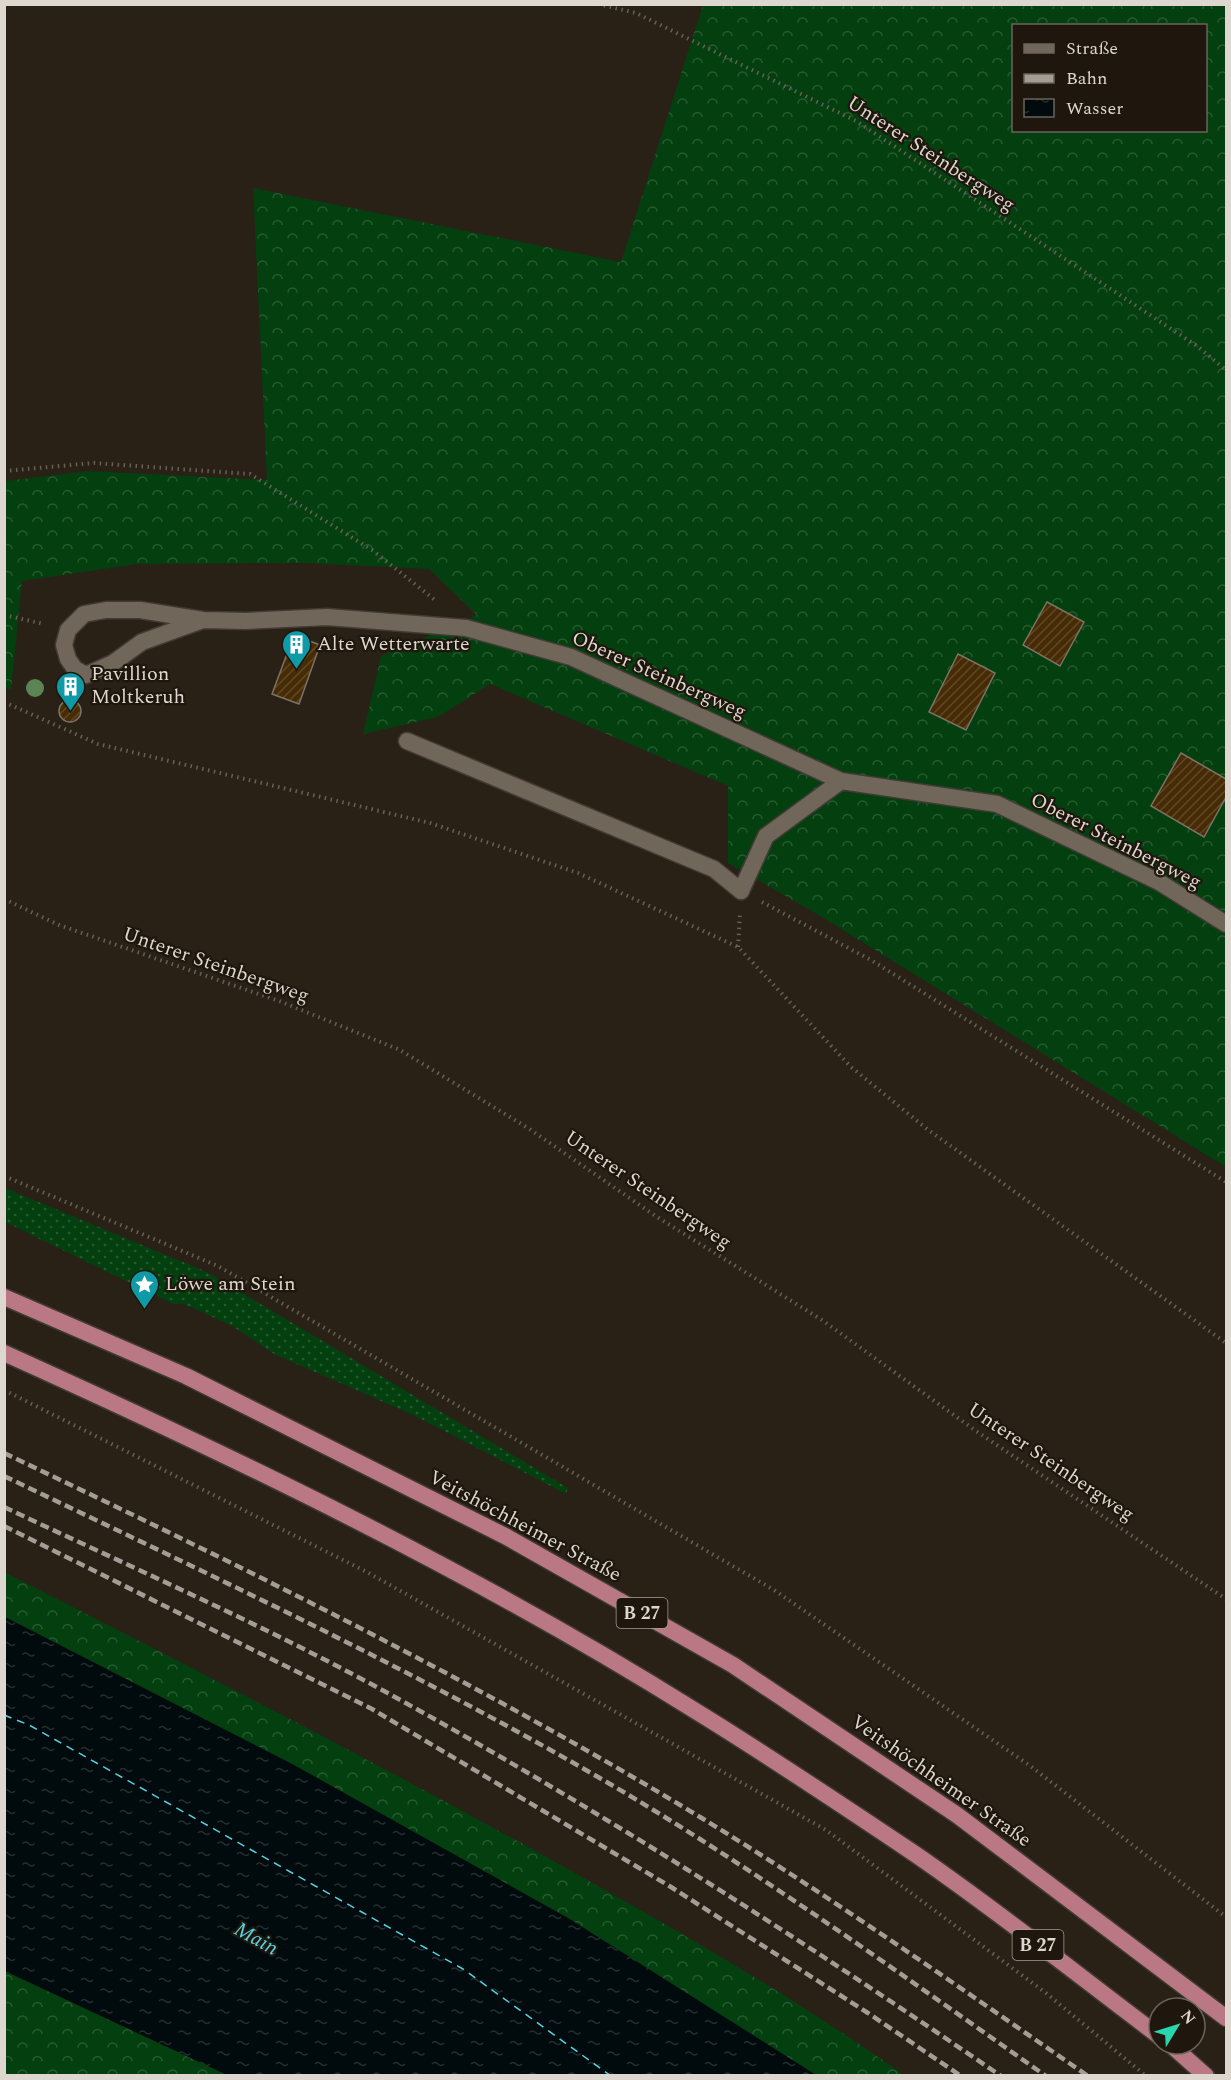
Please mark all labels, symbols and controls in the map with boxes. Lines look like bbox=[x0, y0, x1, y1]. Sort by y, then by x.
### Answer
legend bbox=[1012, 24, 1207, 132]
text: Straße bbox=[1066, 35, 1118, 62]
text: Bahn bbox=[1066, 65, 1108, 92]
street label: Unterer Steinbergweg bbox=[841, 88, 1021, 220]
text: Wasser bbox=[1066, 95, 1123, 122]
street label: Oberer Steinbergweg bbox=[567, 623, 751, 727]
building icon: Alte Wetterwarte bbox=[280, 628, 312, 670]
place label: Alte Wetterwarte bbox=[317, 629, 470, 659]
place label: Pavillion Moltkeruh bbox=[91, 659, 185, 712]
building icon: Pavillion Moltkeruh bbox=[54, 670, 86, 712]
street label: Oberer Steinbergweg bbox=[1025, 785, 1207, 897]
street label: Unterer Steinbergweg bbox=[119, 919, 313, 1011]
street label: Unterer Steinbergweg bbox=[559, 1123, 737, 1257]
place icon: Löwe am Stein bbox=[128, 1268, 160, 1310]
place label: Löwe am Stein bbox=[165, 1269, 296, 1299]
street label: Unterer Steinbergweg bbox=[962, 1395, 1140, 1529]
street label: Veitshöchheimer Straße bbox=[423, 1462, 627, 1590]
road number: B 27 bbox=[616, 1598, 668, 1628]
street label: Veitshöchheimer Straße bbox=[845, 1707, 1037, 1855]
water label: Main bbox=[228, 1914, 284, 1964]
road number: B 27 bbox=[1012, 1930, 1064, 1960]
north arrow bbox=[1147, 1996, 1207, 2056]
text: N bbox=[1175, 2005, 1202, 2030]

